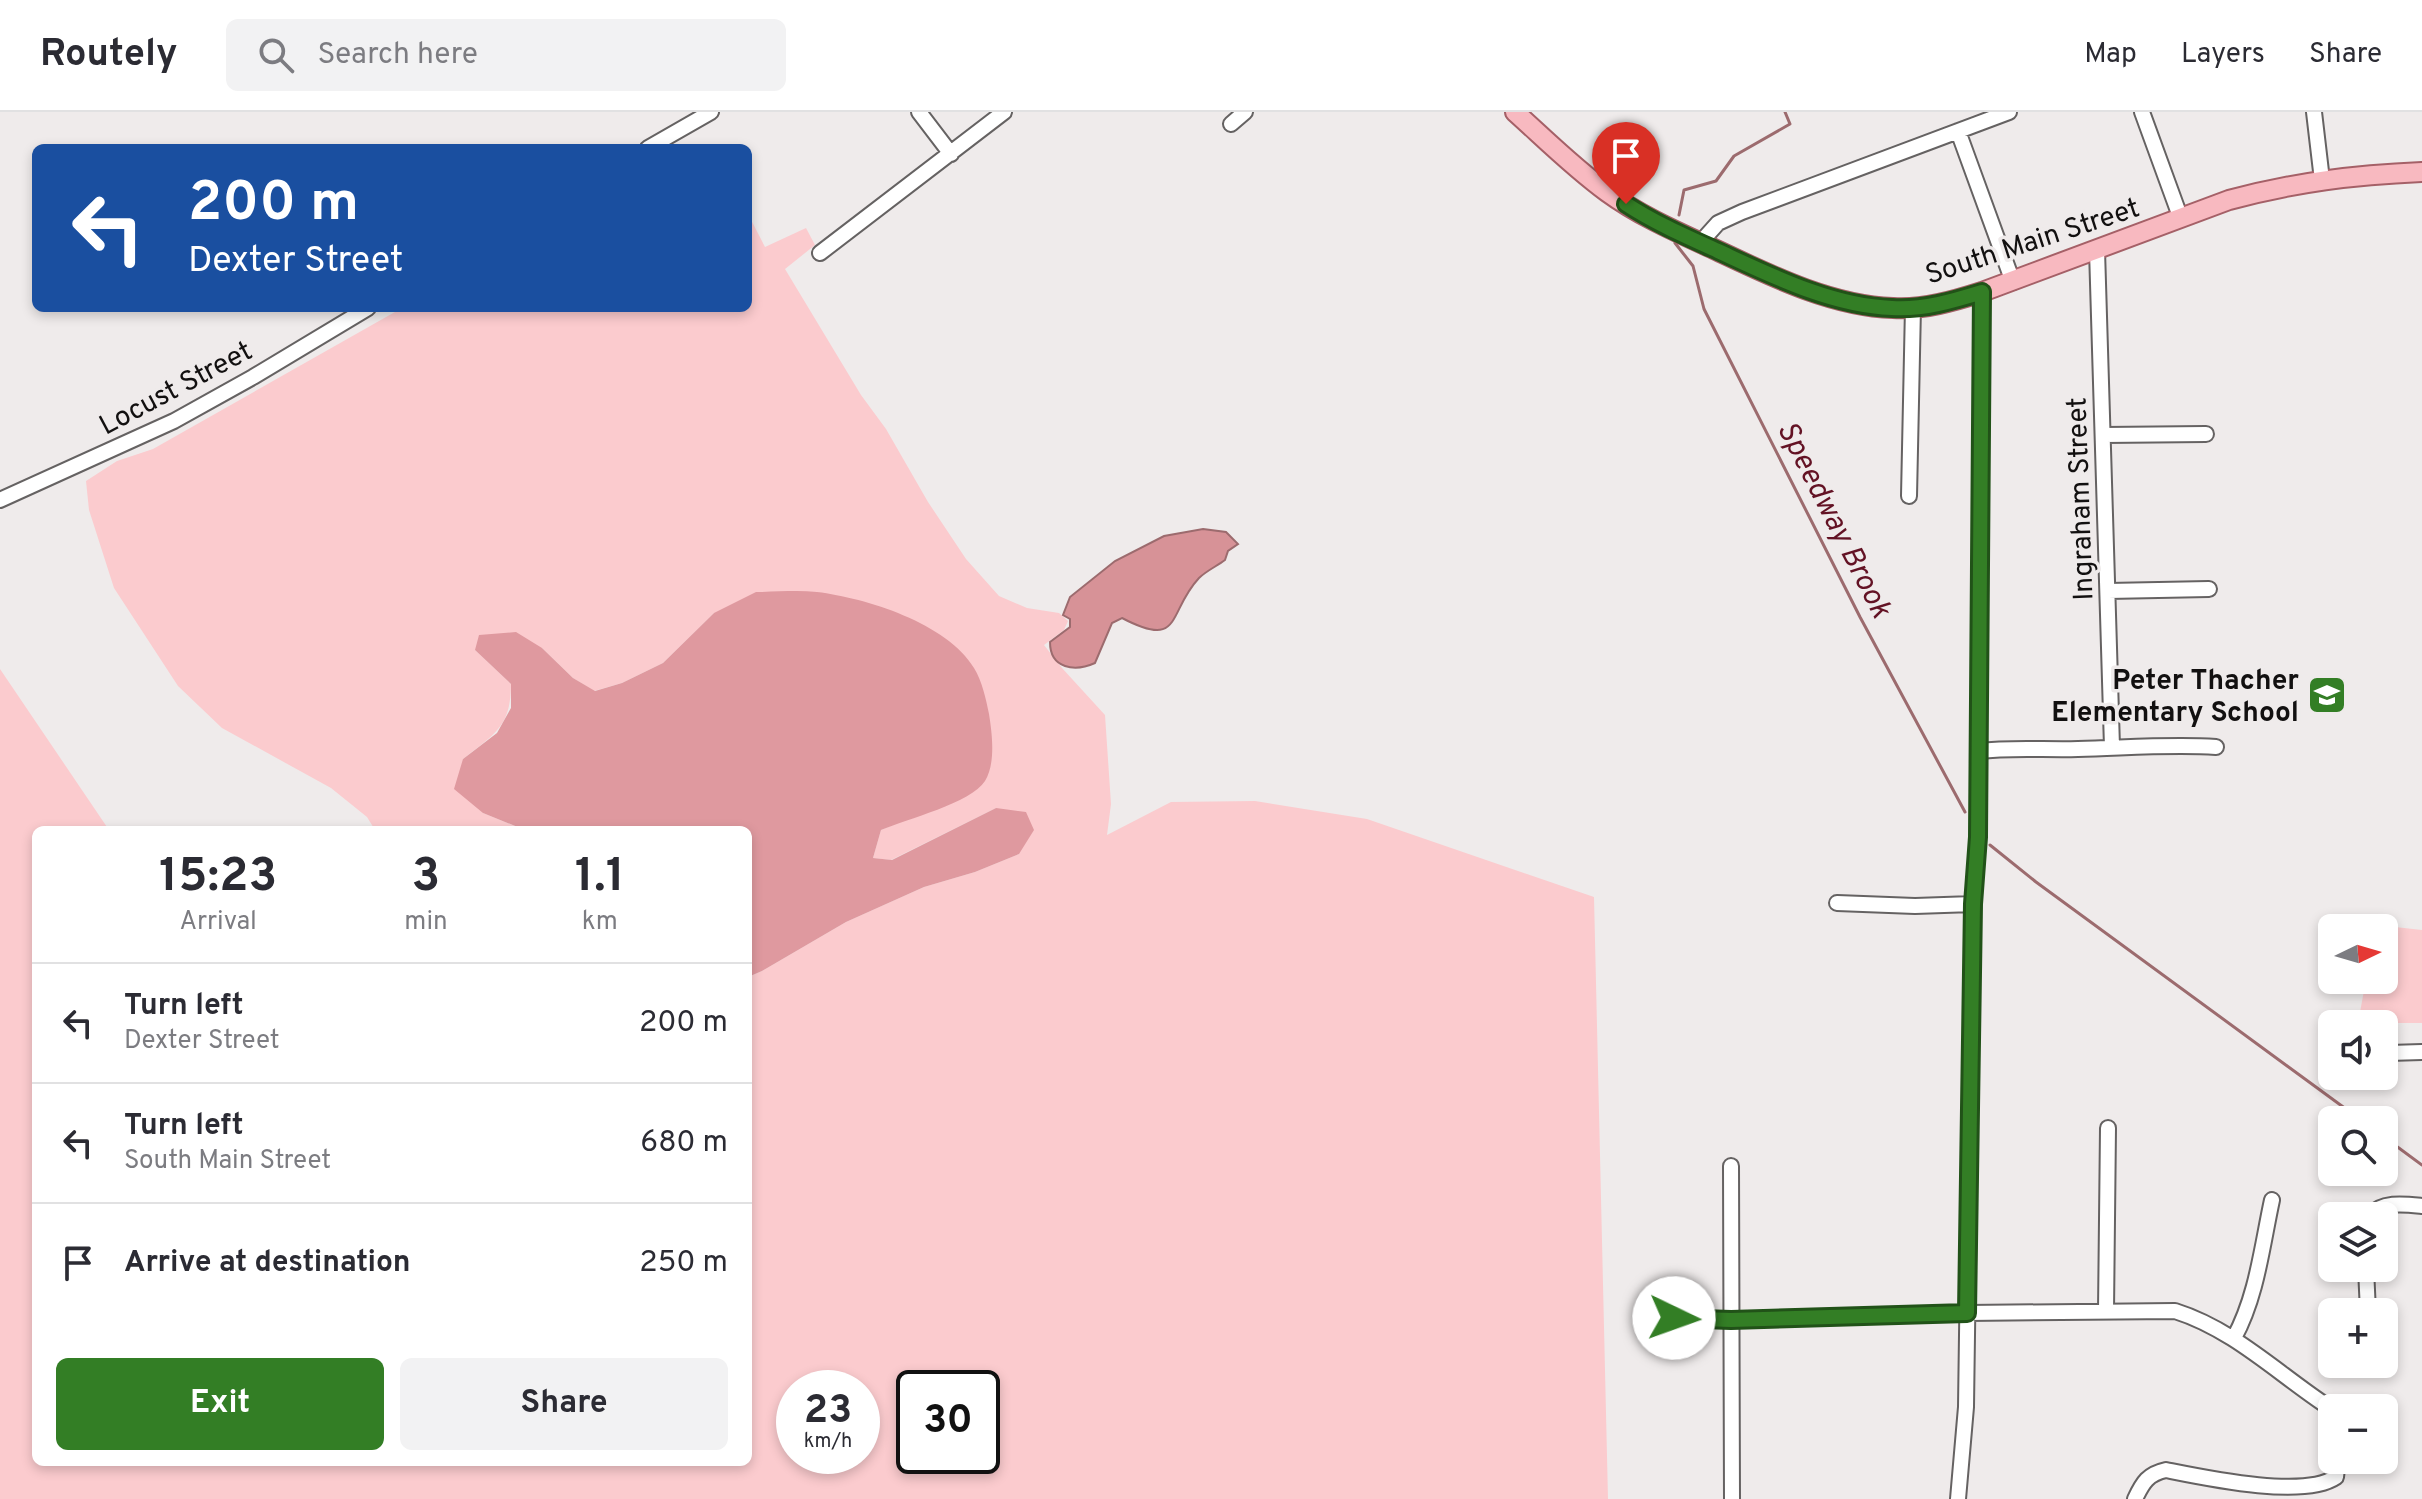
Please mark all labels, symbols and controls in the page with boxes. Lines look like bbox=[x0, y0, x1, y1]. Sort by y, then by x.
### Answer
search box bbox=[226, 19, 786, 91]
text: Routely bbox=[40, 31, 178, 80]
icon: search bbox=[254, 33, 298, 77]
text: Search here bbox=[318, 37, 478, 74]
text: Map bbox=[2084, 37, 2137, 73]
text: Layers bbox=[2181, 37, 2265, 73]
text: Share bbox=[2309, 37, 2382, 73]
pin bbox=[1592, 122, 1660, 204]
icon: arrive bbox=[1604, 134, 1648, 178]
text: 200 m bbox=[188, 170, 359, 240]
icon: left bbox=[56, 176, 160, 280]
street label: South Main Street bbox=[1921, 191, 2145, 294]
text: Dexter Street bbox=[188, 239, 403, 285]
street label: Locust Street bbox=[94, 334, 259, 445]
street label: Ingraham Street bbox=[2060, 397, 2104, 601]
water label: Speedway Brook bbox=[1767, 416, 1899, 625]
place label: Peter Thacher Elementary School bbox=[2051, 664, 2299, 732]
school or university icon: Peter Thacher Elementary School bbox=[2306, 674, 2348, 716]
text: 15:23 bbox=[159, 848, 277, 908]
text: 3 bbox=[412, 848, 440, 908]
text: 1.1 bbox=[575, 848, 625, 908]
text: Arrival bbox=[179, 906, 257, 939]
text: min bbox=[404, 906, 448, 939]
text: km bbox=[582, 906, 618, 939]
north arrow bbox=[2318, 914, 2398, 994]
map controls bbox=[2318, 914, 2398, 1474]
text: Turn left bbox=[124, 988, 244, 1025]
icon: left bbox=[56, 1001, 100, 1045]
text: 200 m bbox=[639, 1005, 728, 1042]
button: sound bbox=[2318, 1010, 2398, 1090]
text: Dexter Street bbox=[124, 1025, 279, 1058]
button: search bbox=[2318, 1106, 2398, 1186]
text: Turn left bbox=[124, 1108, 244, 1145]
icon: left bbox=[56, 1121, 100, 1165]
text: 680 m bbox=[640, 1125, 728, 1162]
text: South Main Street bbox=[124, 1145, 331, 1178]
button: layers bbox=[2318, 1202, 2398, 1282]
icon: arrive bbox=[56, 1241, 100, 1285]
text: Arrive at destination bbox=[124, 1245, 410, 1282]
text: 250 m bbox=[639, 1245, 728, 1282]
position arrow bbox=[1632, 1276, 1716, 1360]
button: + bbox=[2318, 1298, 2398, 1378]
button: Exit bbox=[56, 1358, 384, 1450]
button: Share bbox=[400, 1358, 728, 1450]
speed limit sign: 30 bbox=[896, 1370, 1000, 1474]
text: 23 bbox=[804, 1387, 852, 1437]
button: − bbox=[2318, 1394, 2398, 1474]
text: km/h bbox=[804, 1429, 852, 1455]

